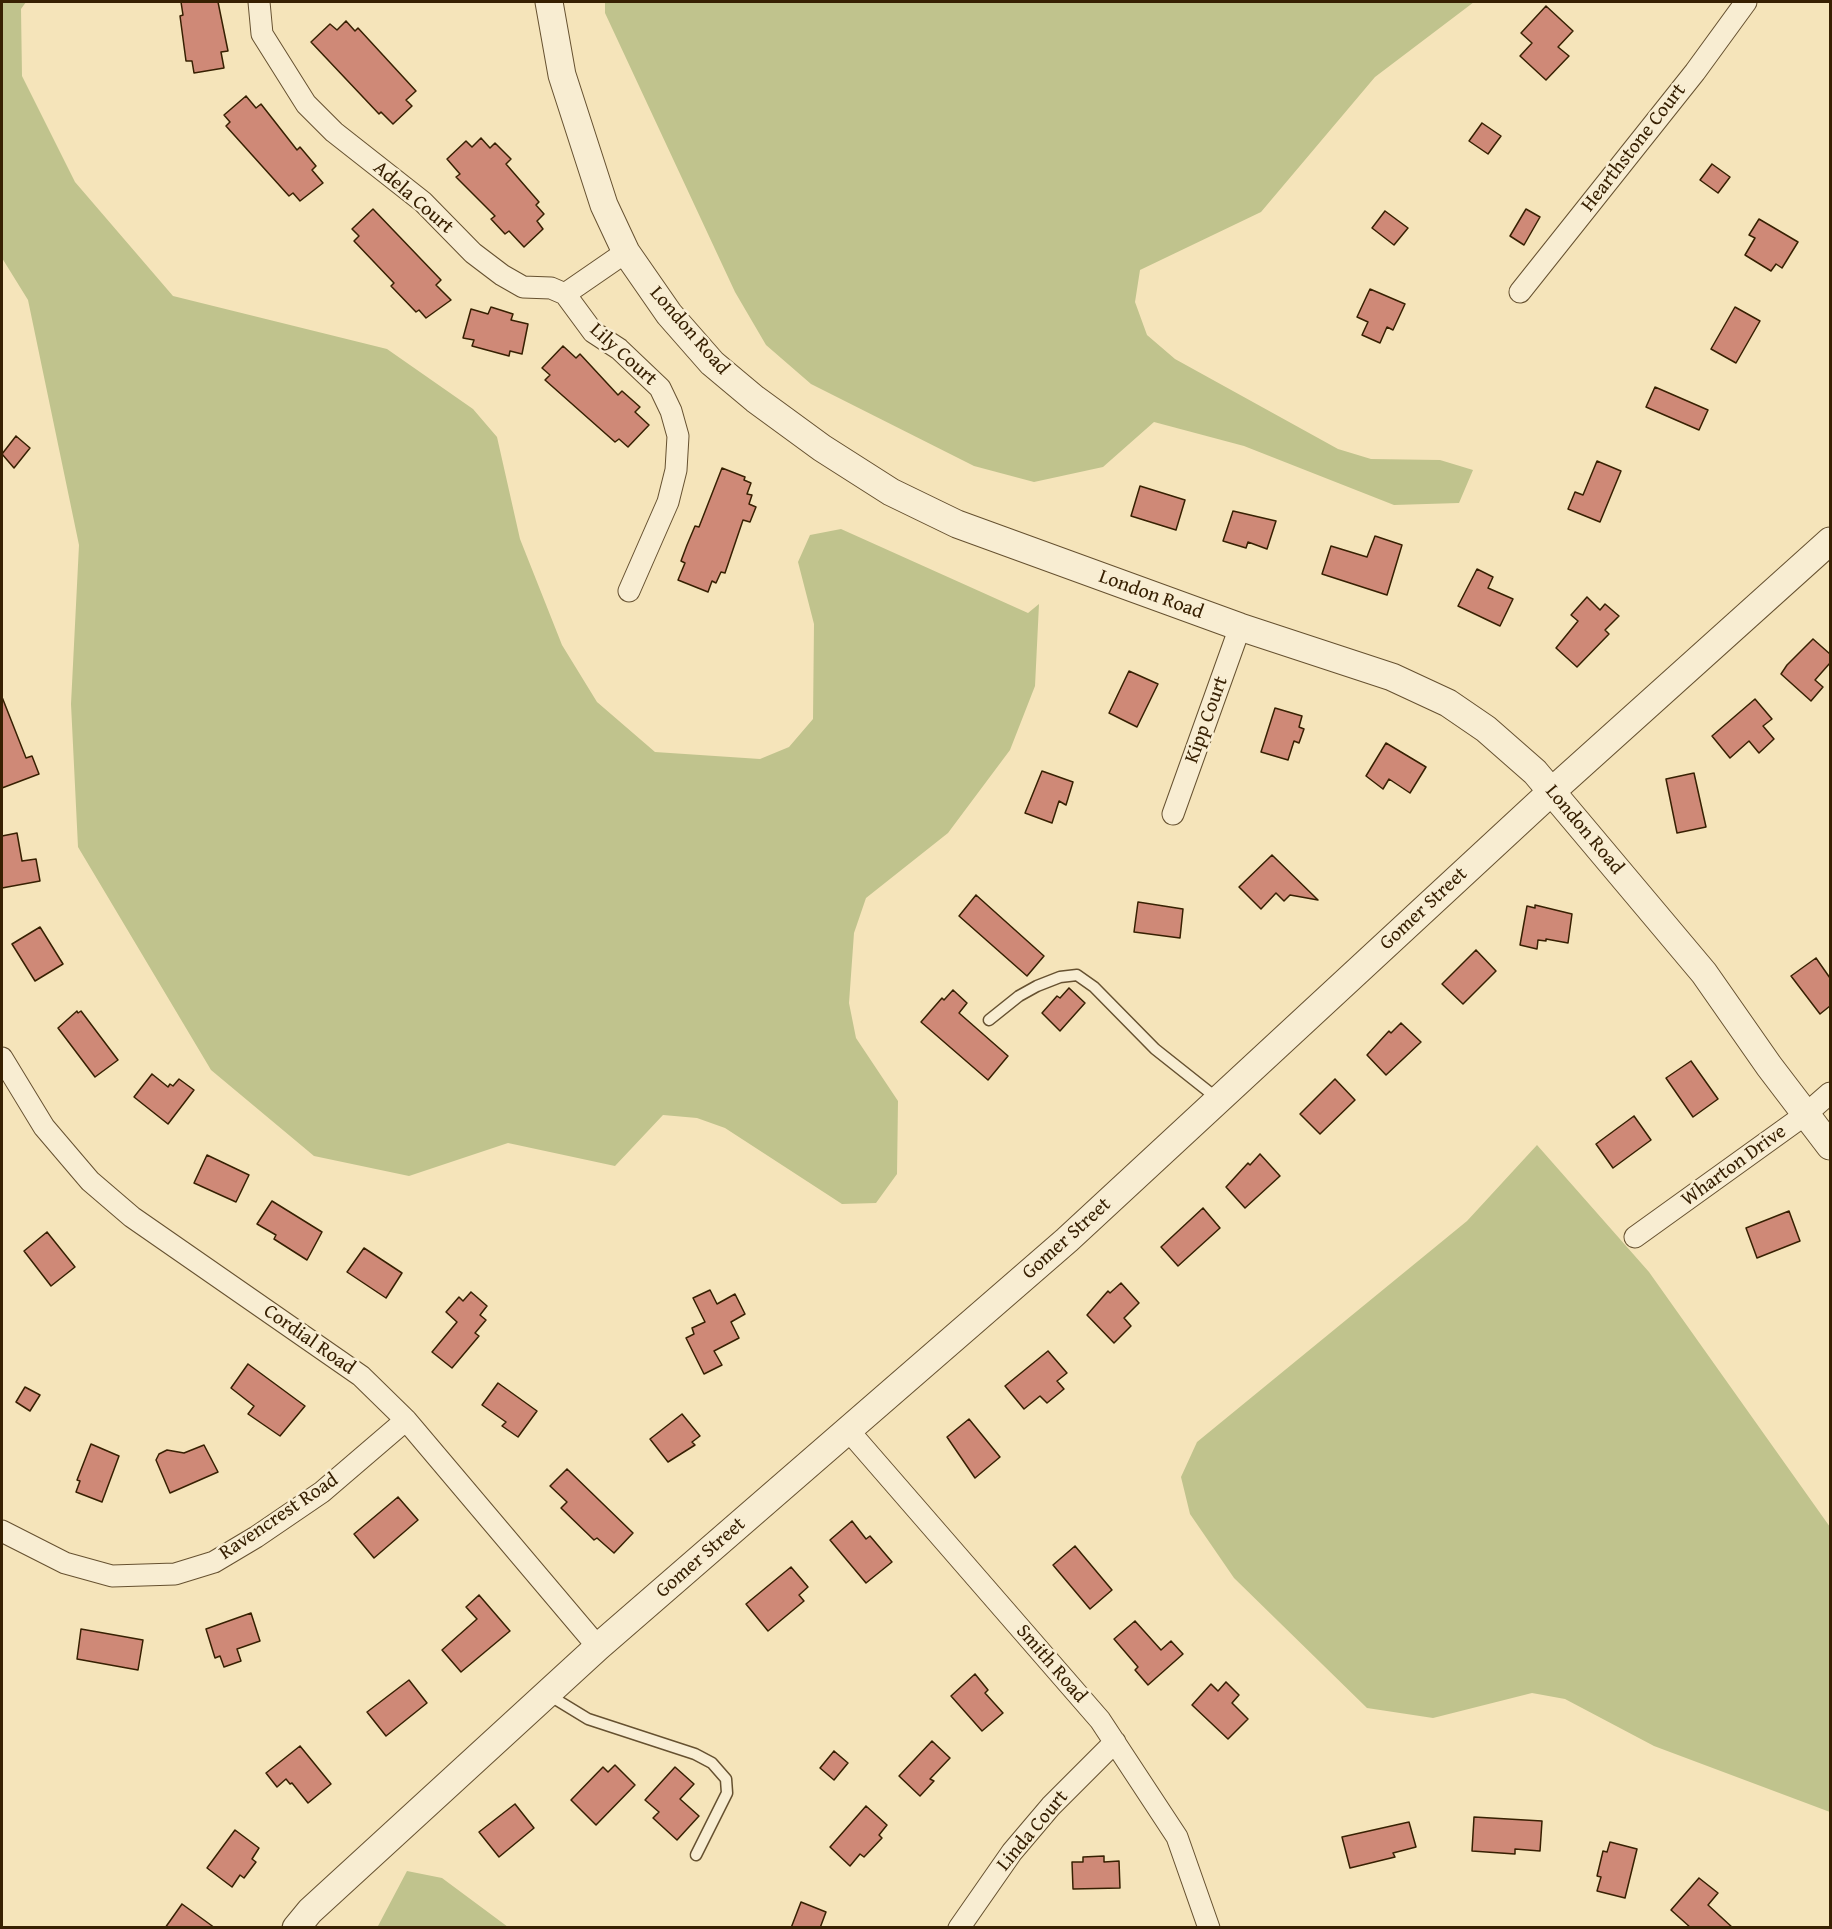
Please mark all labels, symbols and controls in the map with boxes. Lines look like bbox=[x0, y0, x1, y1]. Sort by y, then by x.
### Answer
street label: Hearthstone Court bbox=[1577, 79, 1691, 217]
street label: Adela Court bbox=[368, 157, 458, 239]
street label: London Road bbox=[644, 282, 734, 380]
street label: Lily Court bbox=[584, 318, 662, 392]
street label: London Road bbox=[1095, 565, 1207, 625]
street label: Kipp Court bbox=[1180, 673, 1234, 767]
street label: London Road bbox=[1540, 780, 1628, 880]
street label: Gomer Street bbox=[1375, 862, 1473, 956]
street label: Wharton Drive bbox=[1677, 1120, 1791, 1212]
street label: Gomer Street bbox=[1018, 1193, 1116, 1285]
street label: Cordial Road bbox=[258, 1300, 360, 1380]
street label: Ravencrest Road bbox=[215, 1468, 343, 1566]
street label: Gomer Street bbox=[651, 1513, 751, 1603]
street label: Smith Road bbox=[1010, 1620, 1092, 1708]
street label: Linda Court bbox=[992, 1786, 1074, 1876]

